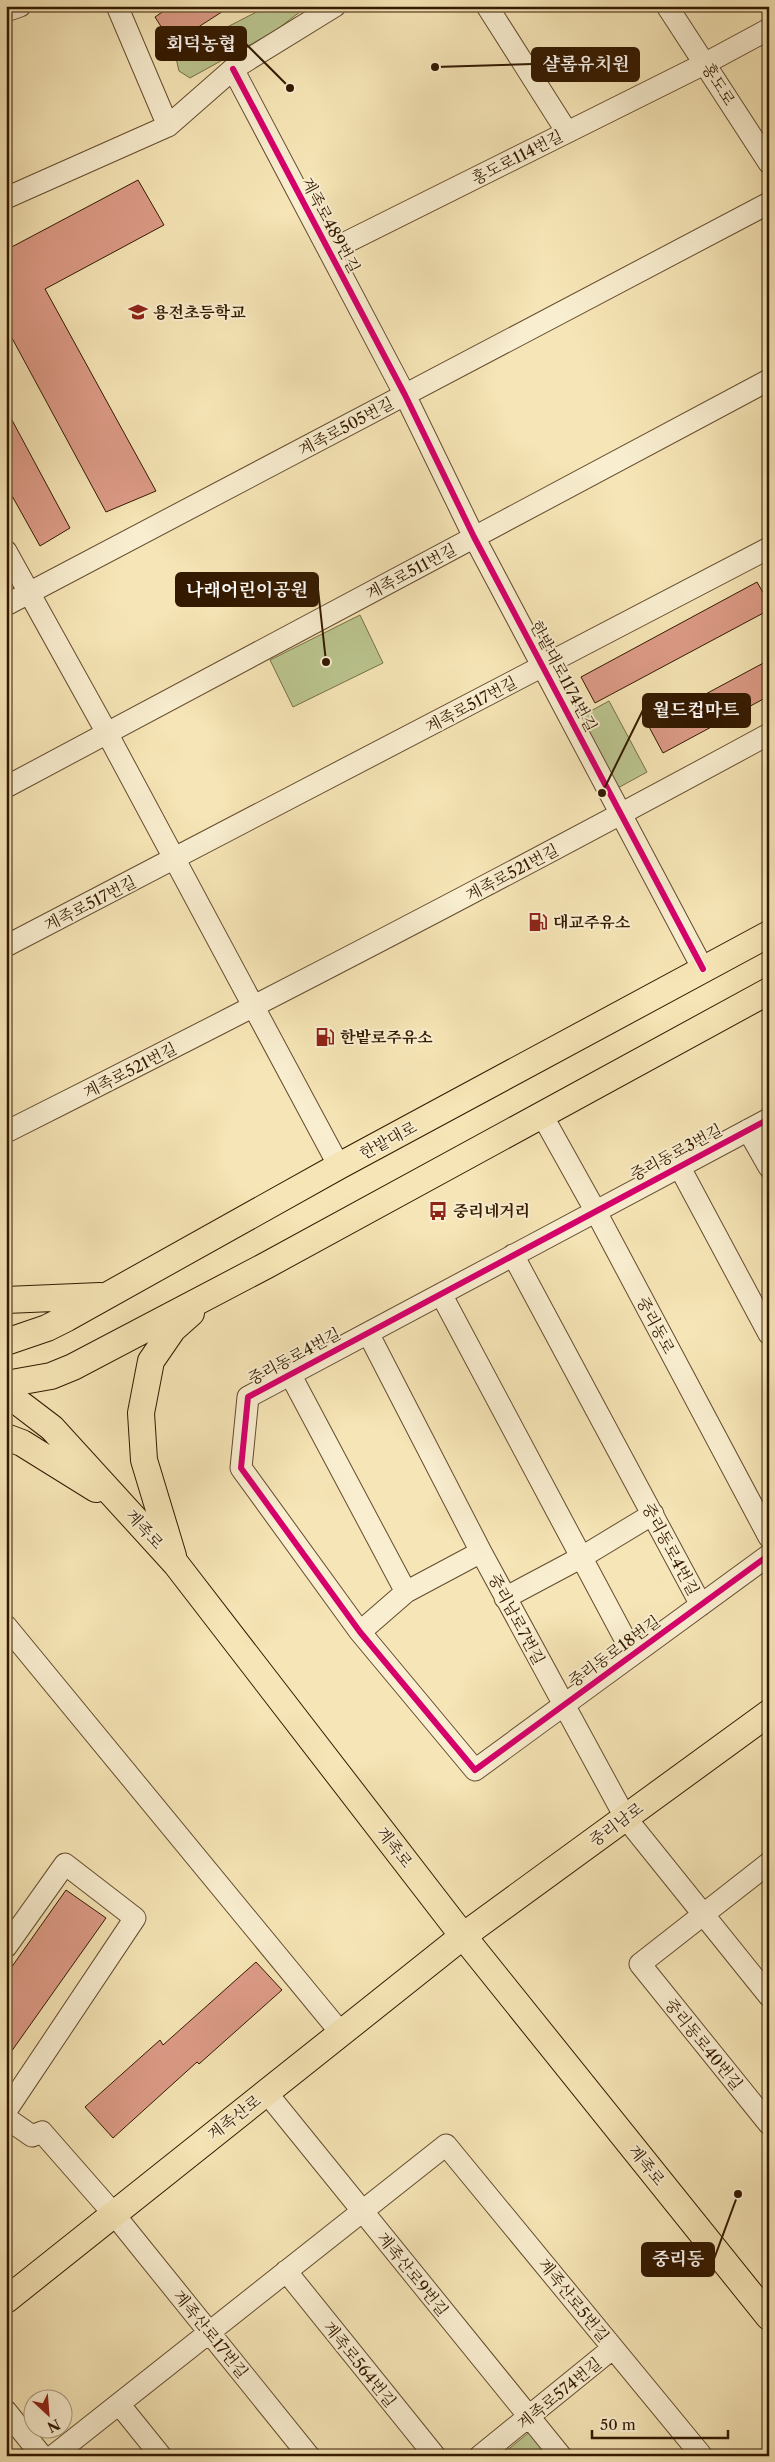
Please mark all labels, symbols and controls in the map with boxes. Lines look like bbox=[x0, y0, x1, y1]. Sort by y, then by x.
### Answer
callout: 회덕농협 bbox=[156, 27, 246, 60]
text: 회덕농협 bbox=[166, 33, 236, 55]
callout: 샬롬유치원 bbox=[532, 48, 639, 81]
text: 샬롬유치원 bbox=[543, 53, 629, 75]
street label: 홍도로 bbox=[698, 59, 740, 109]
street label: 홍도로114번길 bbox=[468, 125, 566, 189]
street label: 계족로489번길 bbox=[297, 174, 365, 276]
school or university icon: 용전초등학교 bbox=[127, 301, 149, 323]
place label: 용전초등학교 bbox=[153, 302, 246, 322]
street label: 계족로505번길 bbox=[295, 393, 397, 459]
street label: 계족로511번길 bbox=[362, 539, 460, 603]
callout: 나래어린이공원 bbox=[176, 573, 318, 606]
text: 나래어린이공원 bbox=[186, 579, 308, 601]
street label: 한밭대로1174번길 bbox=[526, 617, 602, 735]
street label: 계족로517번길 bbox=[422, 672, 520, 736]
callout: 월드컵마트 bbox=[643, 694, 750, 727]
text: 월드컵마트 bbox=[653, 699, 740, 721]
street label: 계족로521번길 bbox=[462, 839, 562, 905]
street label: 계족로517번길 bbox=[41, 871, 139, 935]
fuel station icon: 대교주유소 bbox=[527, 911, 549, 933]
place label: 대교주유소 bbox=[553, 912, 631, 932]
fuel station icon: 한밭로주유소 bbox=[314, 1026, 336, 1048]
place label: 한밭로주유소 bbox=[340, 1027, 433, 1047]
street label: 계족로521번길 bbox=[80, 1038, 180, 1102]
street label: 한밭대로 bbox=[356, 1116, 420, 1163]
street label: 중리동로3번길 bbox=[626, 1119, 726, 1185]
bus stop icon: 중리네거리 bbox=[427, 1200, 449, 1222]
place label: 중리네거리 bbox=[453, 1201, 530, 1221]
street label: 중리동로 bbox=[633, 1293, 680, 1357]
street label: 중리동로4번길 bbox=[244, 1323, 344, 1389]
street label: 중리동로4번길 bbox=[638, 1499, 704, 1599]
street label: 계족로 bbox=[122, 1505, 168, 1553]
street label: 중리남로7번길 bbox=[485, 1570, 549, 1668]
street label: 중리동로18번길 bbox=[564, 1611, 664, 1691]
street label: 중리남로 bbox=[585, 1797, 647, 1850]
street label: 계족로 bbox=[373, 1823, 417, 1872]
street label: 중리동로40번길 bbox=[661, 1994, 747, 2094]
street label: 계족산로 bbox=[203, 2090, 265, 2144]
street label: 계족로 bbox=[625, 2141, 670, 2190]
street label: 계족산로9번길 bbox=[373, 2228, 453, 2320]
callout: 중리동 bbox=[642, 2243, 714, 2276]
text: 중리동 bbox=[652, 2248, 705, 2270]
street label: 계족산로5번길 bbox=[534, 2254, 614, 2346]
street label: 계족산로17번길 bbox=[169, 2286, 253, 2382]
street label: 계족로564번길 bbox=[319, 2317, 401, 2411]
street label: 계족로574번길 bbox=[513, 2353, 605, 2433]
north arrow bbox=[22, 2390, 72, 2440]
scale bar bbox=[592, 2407, 729, 2439]
text: N bbox=[44, 2415, 63, 2436]
text: 50 m bbox=[600, 2415, 636, 2434]

